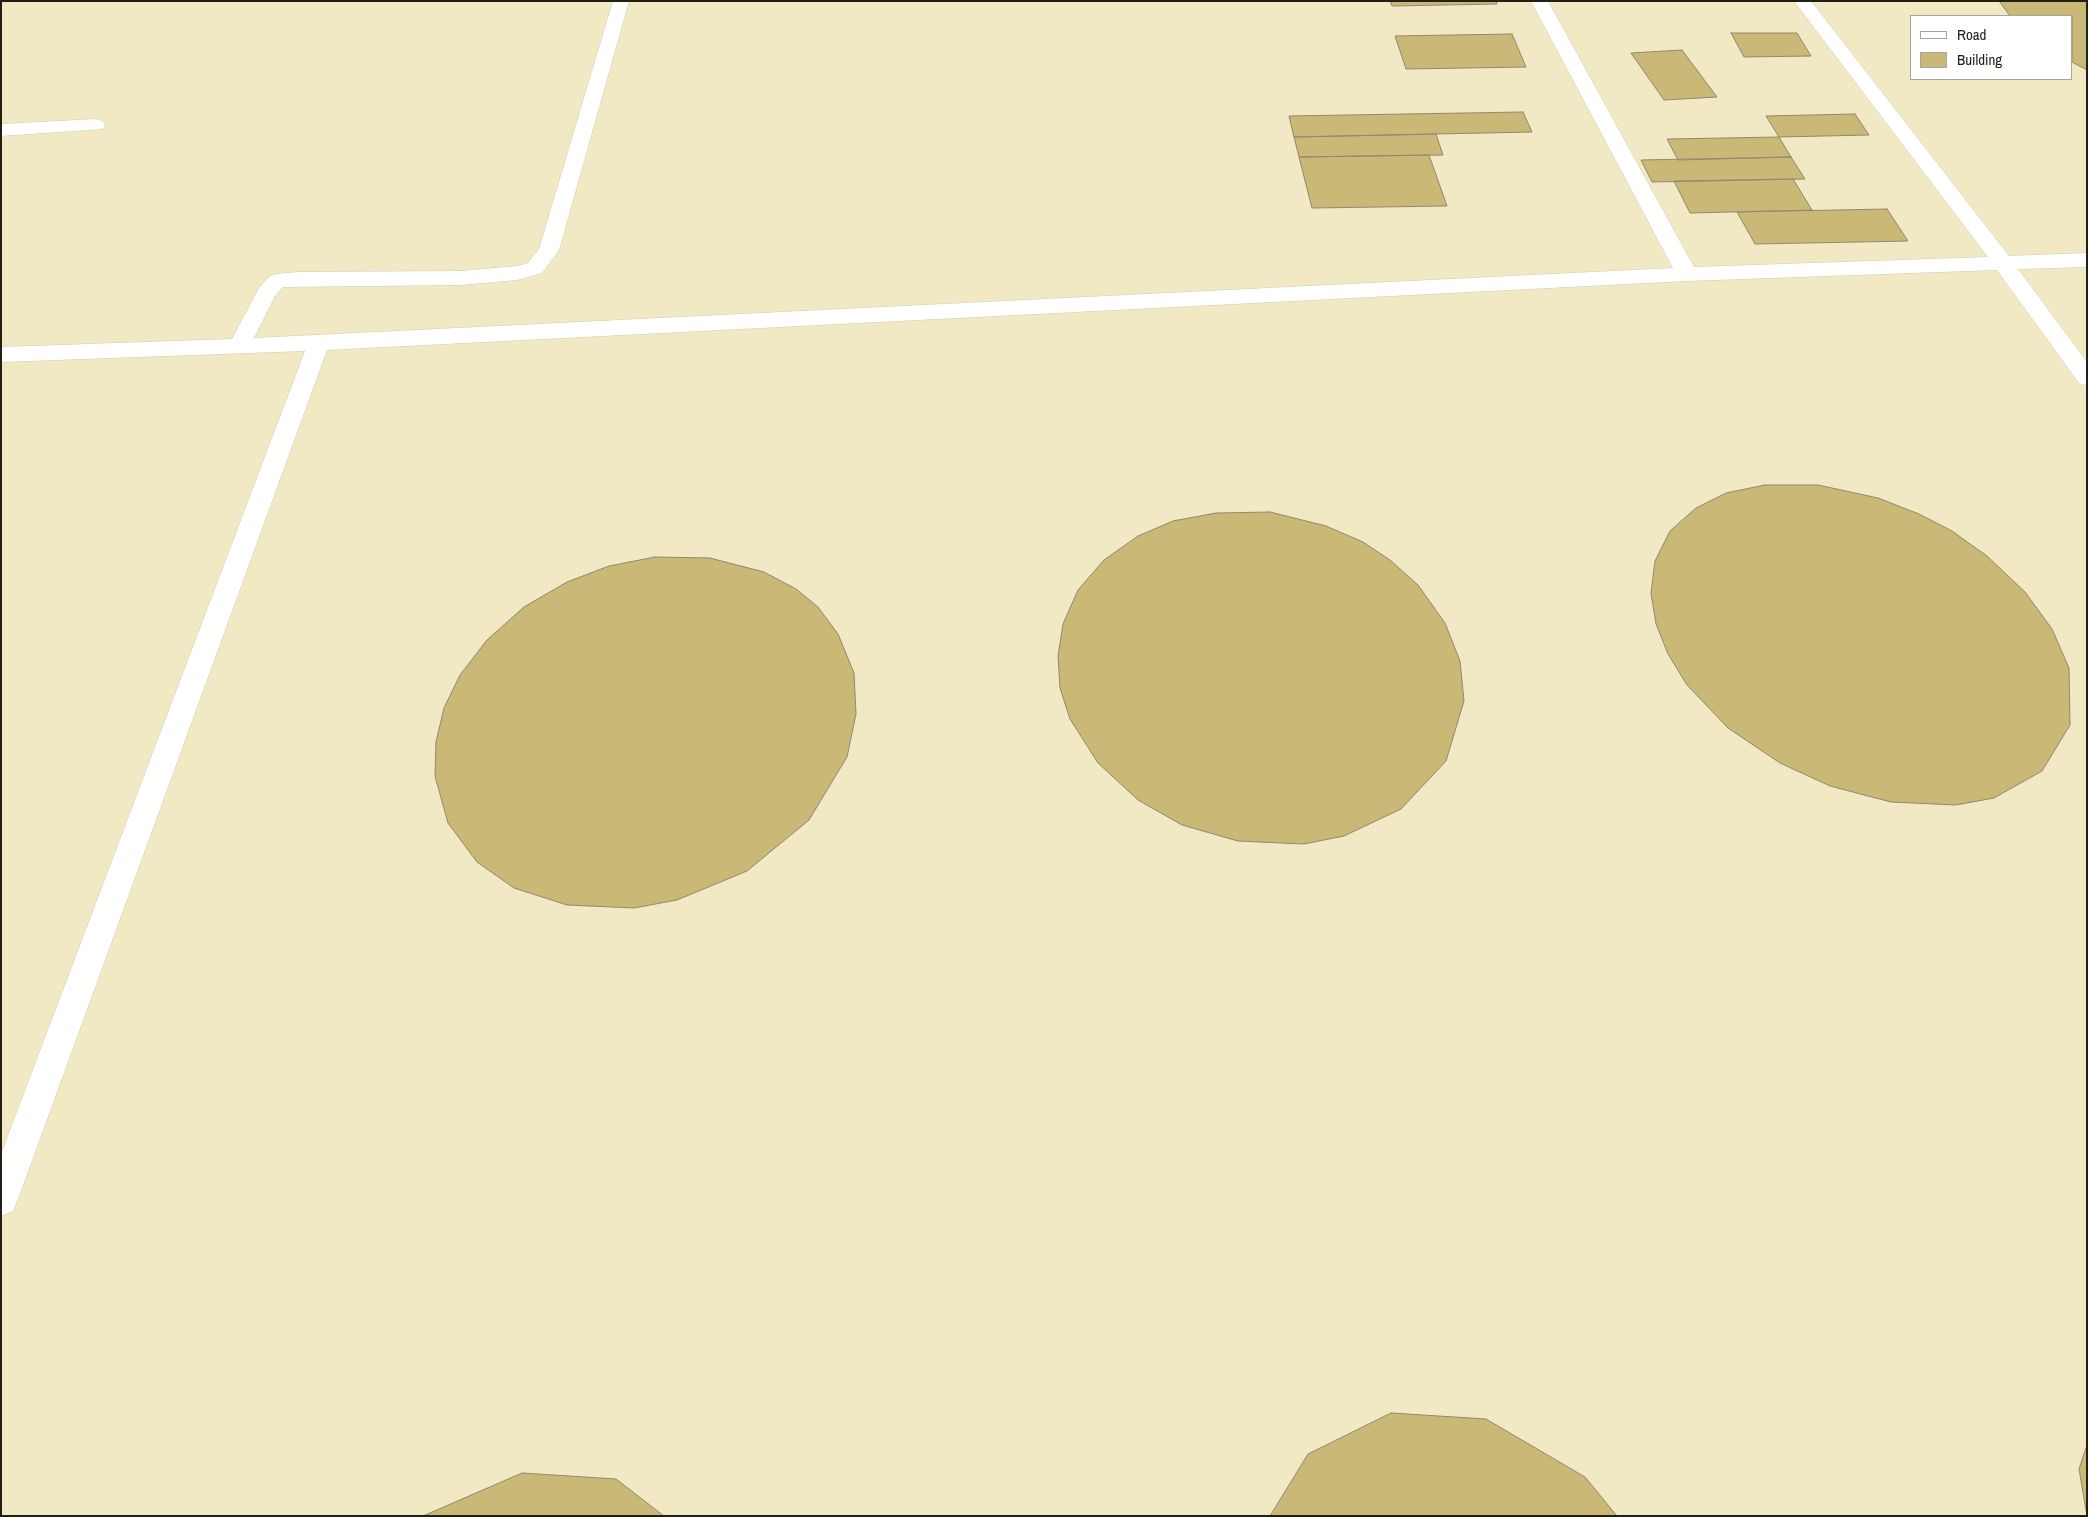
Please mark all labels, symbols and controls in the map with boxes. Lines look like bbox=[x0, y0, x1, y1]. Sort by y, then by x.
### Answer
legend bbox=[1910, 15, 2073, 80]
text: Road bbox=[1957, 24, 1986, 45]
text: Building bbox=[1957, 49, 2002, 70]

